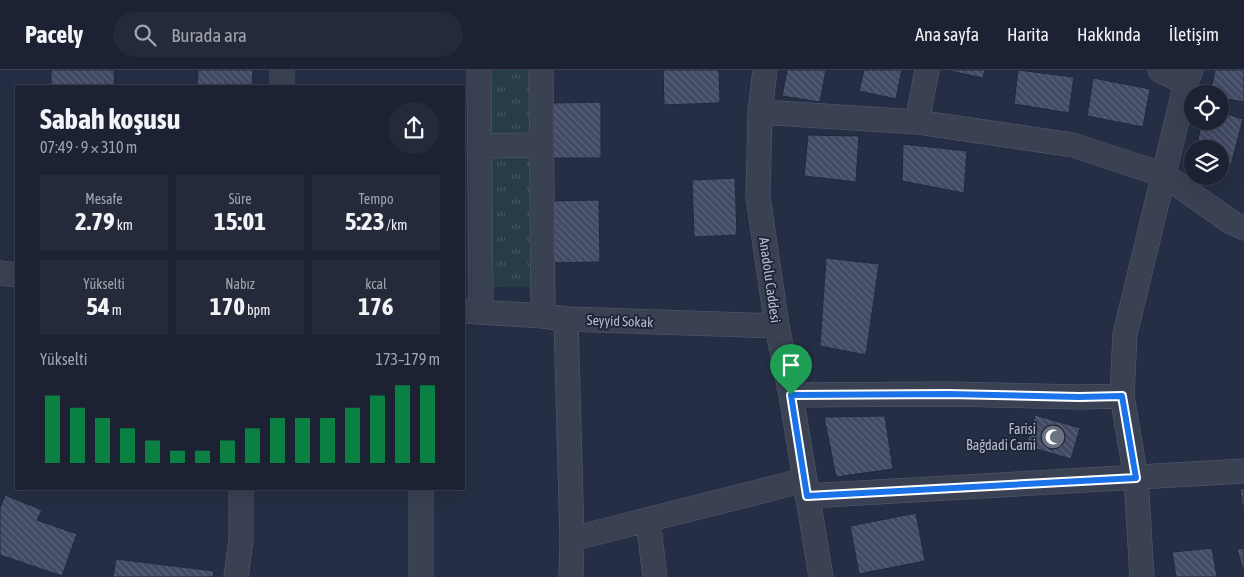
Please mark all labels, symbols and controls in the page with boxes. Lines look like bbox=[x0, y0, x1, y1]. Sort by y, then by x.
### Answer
search box bbox=[113, 12, 463, 57]
text: Pacely bbox=[25, 21, 83, 48]
icon: search bbox=[131, 21, 159, 49]
text: Burada ara bbox=[171, 24, 247, 46]
text: Ana sayfa bbox=[915, 24, 979, 45]
text: Harita bbox=[1007, 24, 1049, 45]
text: Hakkında bbox=[1077, 24, 1141, 45]
text: İletişim bbox=[1169, 24, 1219, 45]
map controls bbox=[1184, 85, 1229, 185]
button: locate bbox=[1184, 85, 1229, 130]
button: share bbox=[388, 102, 440, 154]
text: Sabah koşusu bbox=[40, 103, 180, 135]
text: 07:49 · 9 × 310 m bbox=[40, 138, 137, 156]
button: layers bbox=[1184, 140, 1229, 185]
text: Mesafe bbox=[85, 191, 123, 207]
text: Süre bbox=[228, 191, 252, 207]
text: Tempo bbox=[359, 191, 393, 207]
text: 2.79 bbox=[75, 207, 115, 235]
text: 15:01 bbox=[214, 207, 266, 235]
text: 5:23 bbox=[345, 207, 384, 235]
text: km bbox=[115, 217, 133, 233]
text: /km bbox=[384, 217, 407, 233]
street label: Anadolu Caddesi bbox=[756, 236, 784, 324]
text: Yükselti bbox=[83, 276, 125, 292]
text: Nabız bbox=[225, 276, 255, 292]
text: kcal bbox=[365, 276, 387, 292]
text: 54 bbox=[86, 292, 110, 320]
text: 170 bbox=[210, 292, 245, 320]
text: 176 bbox=[358, 292, 394, 320]
text: m bbox=[110, 302, 122, 318]
text: bpm bbox=[245, 302, 270, 318]
street label: Seyyid Sokak bbox=[586, 312, 654, 330]
pin bbox=[770, 344, 812, 395]
text: Yükselti bbox=[40, 350, 87, 368]
text: 173–179 m bbox=[376, 350, 440, 368]
icon: arrive bbox=[777, 351, 805, 379]
place label: Farisi Bağdadi Cami bbox=[966, 421, 1036, 453]
mosque icon: Farisi Bağdadi Cami bbox=[1040, 424, 1066, 450]

